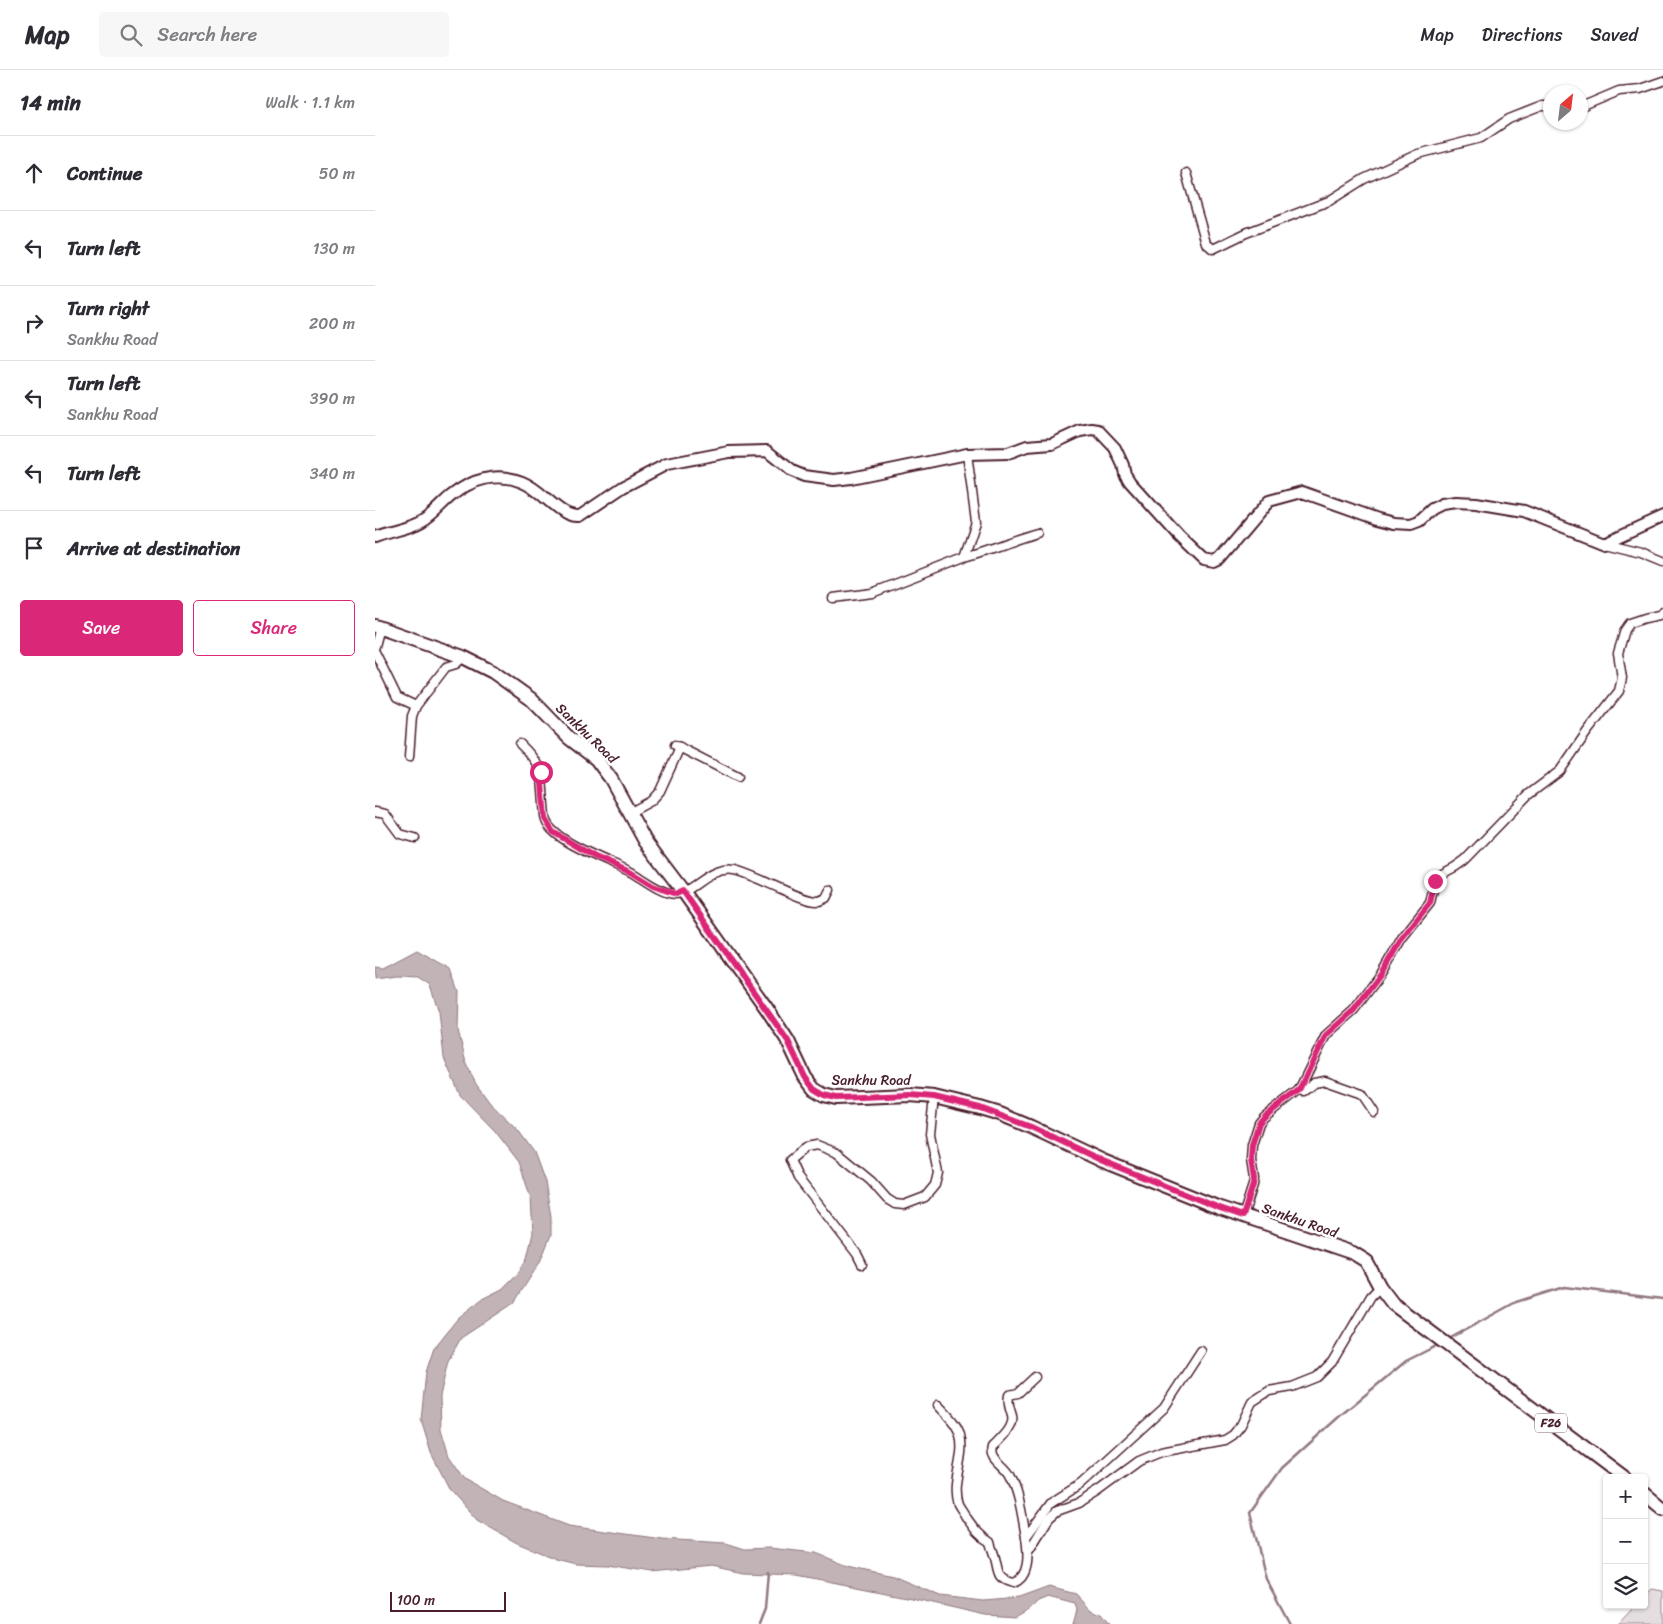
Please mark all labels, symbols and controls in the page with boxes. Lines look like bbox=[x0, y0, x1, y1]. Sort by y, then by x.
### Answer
search box bbox=[99, 12, 449, 57]
text: Map bbox=[25, 14, 69, 56]
text: Search here bbox=[157, 18, 257, 51]
text: Map bbox=[1421, 19, 1454, 51]
text: Directions bbox=[1482, 19, 1563, 51]
text: Saved bbox=[1591, 19, 1638, 51]
icon: search bbox=[117, 21, 145, 49]
text: 14 min bbox=[20, 84, 81, 122]
north arrow bbox=[1543, 85, 1588, 130]
text: Walk · 1.1 km bbox=[265, 88, 355, 117]
text: Continue bbox=[67, 157, 143, 190]
icon: ahead bbox=[20, 159, 48, 187]
text: 50 m bbox=[319, 159, 355, 188]
text: Turn left bbox=[67, 232, 140, 265]
icon: left bbox=[20, 234, 48, 262]
text: 130 m bbox=[313, 234, 355, 263]
text: Turn right bbox=[67, 292, 149, 325]
icon: right bbox=[20, 309, 48, 337]
text: 200 m bbox=[309, 309, 355, 338]
text: Sankhu Road bbox=[67, 325, 157, 354]
text: Turn left bbox=[67, 367, 140, 400]
icon: left bbox=[20, 384, 48, 412]
text: 390 m bbox=[310, 384, 355, 413]
text: Sankhu Road bbox=[67, 400, 157, 429]
text: Turn left bbox=[67, 457, 140, 490]
icon: left bbox=[20, 459, 48, 487]
text: 340 m bbox=[310, 459, 355, 488]
text: Arrive at destination bbox=[67, 532, 240, 565]
icon: arrive bbox=[20, 534, 48, 562]
button: Save bbox=[20, 600, 183, 656]
button: Share bbox=[193, 600, 355, 656]
street label: Sankhu Road bbox=[550, 697, 625, 771]
route start bbox=[530, 761, 553, 784]
route end bbox=[1424, 870, 1447, 893]
street label: Sankhu Road bbox=[831, 1068, 912, 1093]
street label: Sankhu Road bbox=[1258, 1196, 1343, 1246]
road number: F26 bbox=[1535, 1414, 1567, 1432]
map controls bbox=[1603, 1474, 1648, 1609]
button: + bbox=[1603, 1474, 1648, 1519]
button: − bbox=[1603, 1519, 1648, 1564]
button: layers bbox=[1603, 1564, 1648, 1609]
text: 100 m bbox=[397, 1588, 435, 1613]
scale bar bbox=[390, 1589, 506, 1612]

